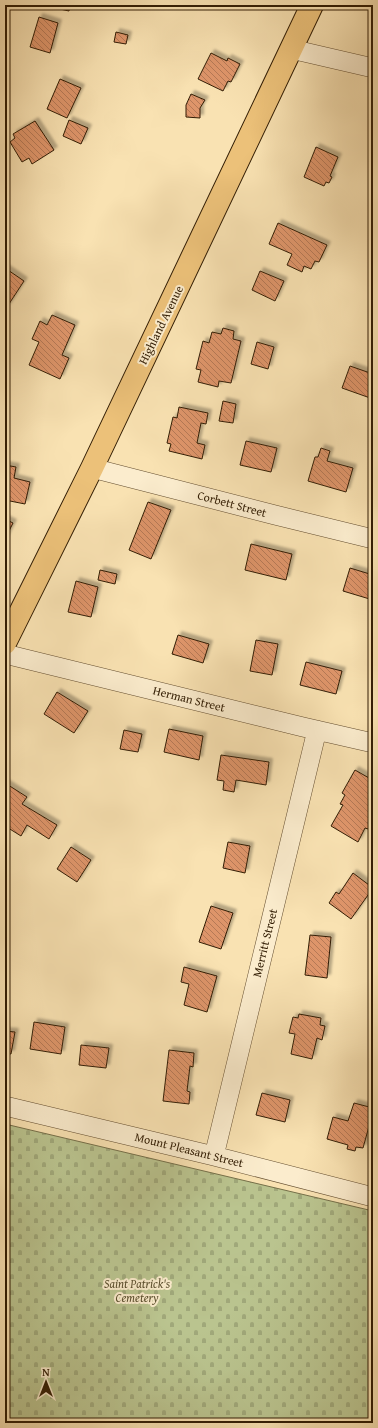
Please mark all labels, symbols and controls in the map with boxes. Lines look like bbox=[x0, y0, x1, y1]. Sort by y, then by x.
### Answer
street label: Highland Avenue bbox=[134, 282, 187, 367]
street label: Corbett Street bbox=[196, 486, 269, 521]
street label: Herman Street bbox=[151, 681, 228, 716]
street label: Merritt Street bbox=[248, 906, 281, 979]
street label: Mount Pleasant Street bbox=[133, 1128, 246, 1171]
park label: Saint Patrick's Cemetery bbox=[104, 1275, 171, 1306]
north arrow bbox=[26, 1362, 66, 1402]
text: N bbox=[42, 1364, 50, 1380]

